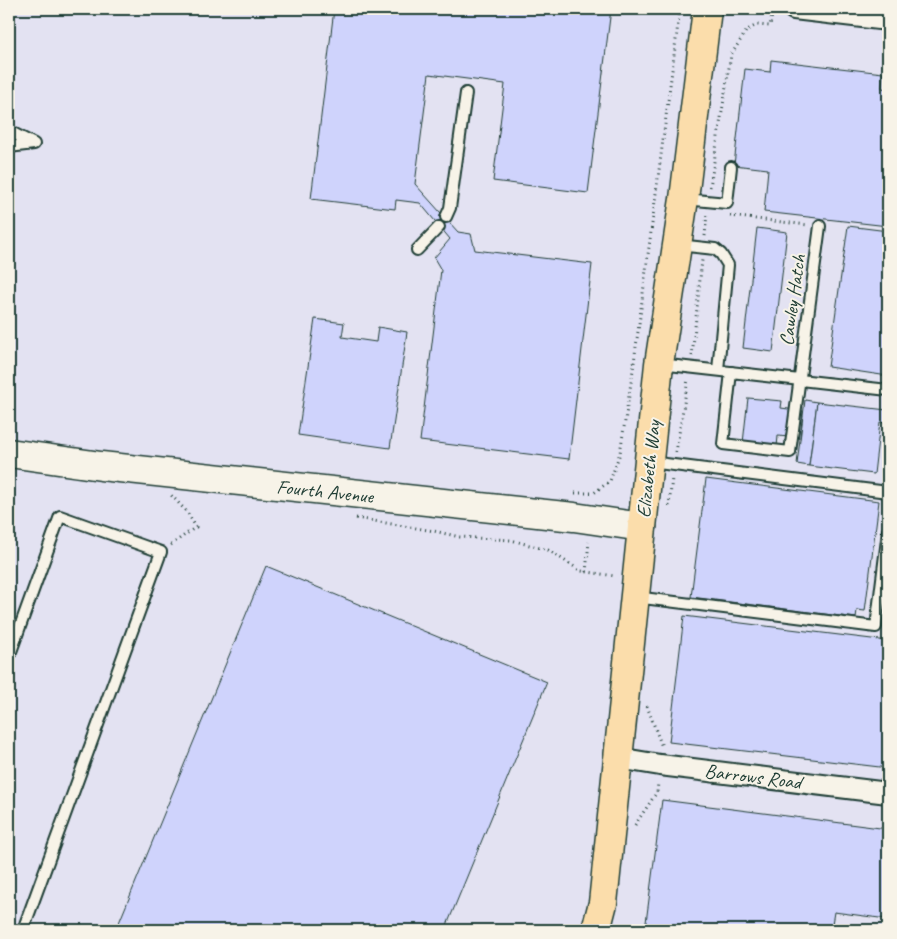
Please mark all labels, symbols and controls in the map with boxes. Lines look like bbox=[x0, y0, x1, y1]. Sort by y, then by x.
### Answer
street label: Cawley Hatch bbox=[774, 252, 811, 347]
street label: Elizabeth Way bbox=[631, 417, 666, 519]
street label: Fourth Avenue bbox=[275, 474, 376, 509]
street label: Barrows Road bbox=[703, 758, 806, 795]

